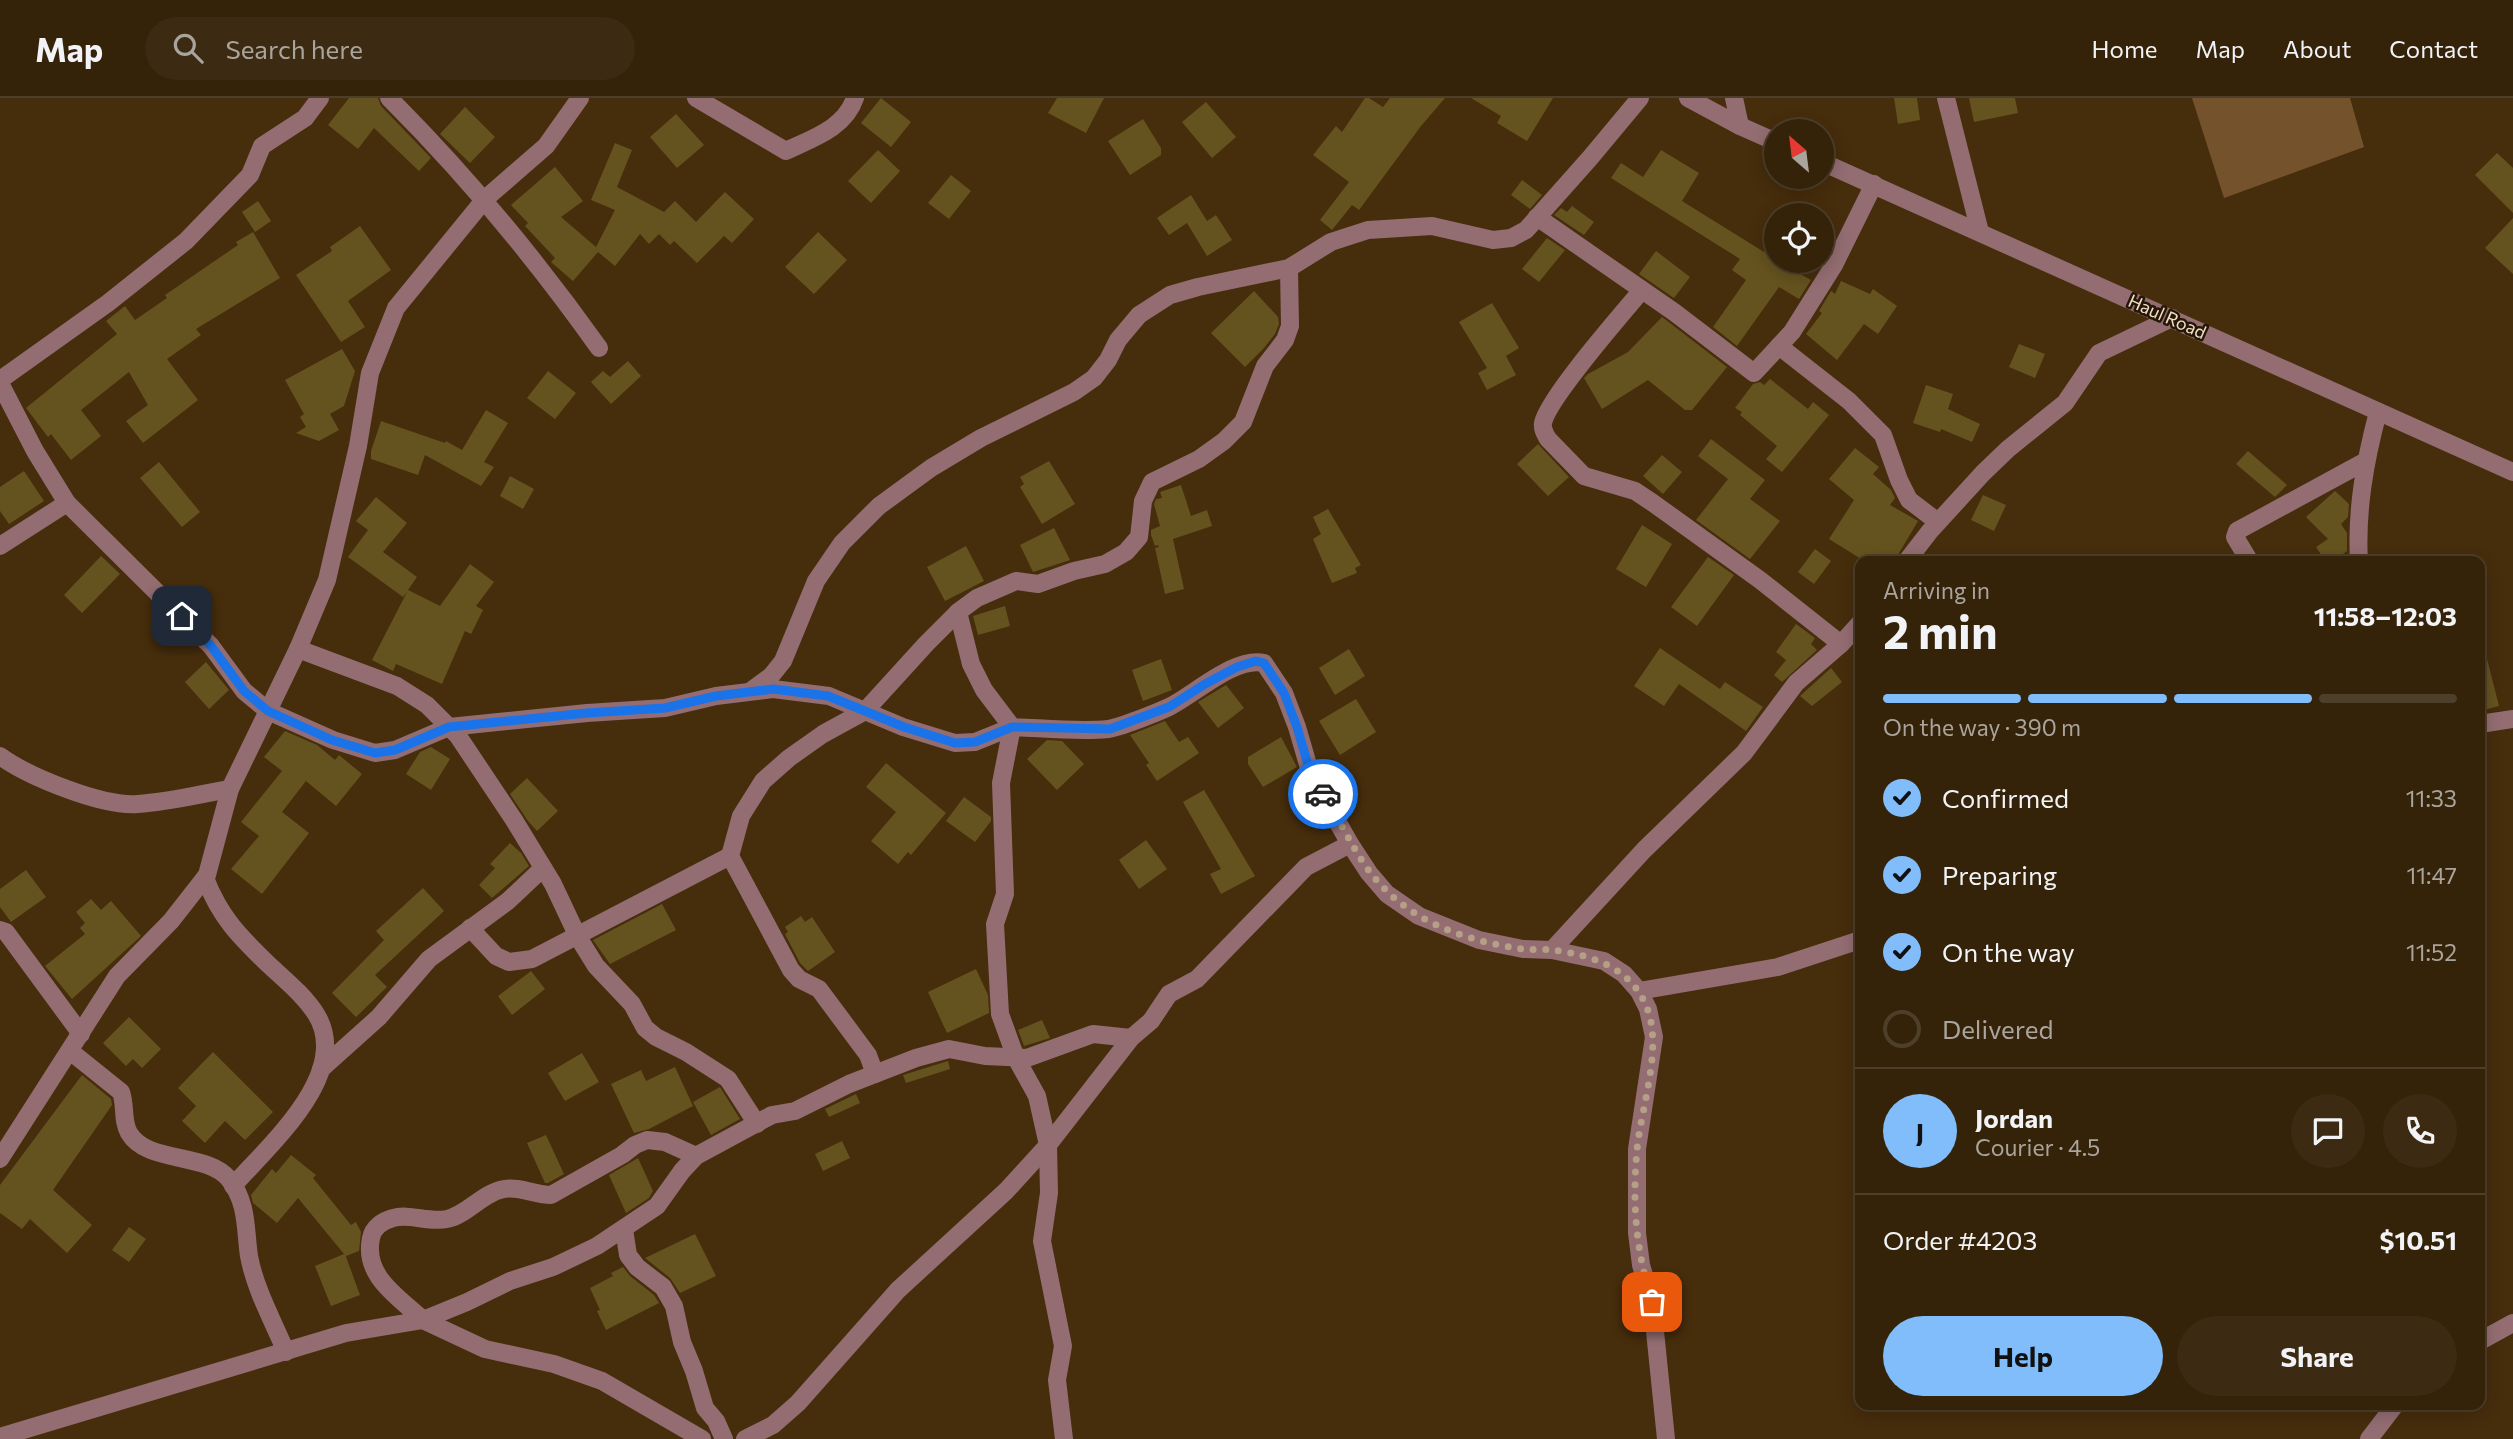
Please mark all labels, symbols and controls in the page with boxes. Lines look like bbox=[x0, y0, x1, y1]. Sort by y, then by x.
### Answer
search box bbox=[145, 17, 635, 80]
text: Map bbox=[35, 28, 103, 69]
icon: search bbox=[169, 29, 207, 67]
text: Search here bbox=[225, 33, 363, 64]
text: Home bbox=[2092, 34, 2158, 63]
text: Map bbox=[2196, 34, 2245, 63]
text: About bbox=[2283, 34, 2351, 63]
text: Contact bbox=[2389, 34, 2478, 63]
north arrow bbox=[1764, 119, 1834, 189]
map controls bbox=[1764, 119, 1834, 273]
button: locate bbox=[1764, 203, 1834, 273]
street label: Haul Road bbox=[2125, 289, 2210, 343]
text: Arriving in bbox=[1883, 576, 1990, 604]
pin bbox=[152, 586, 212, 646]
icon: home bbox=[163, 597, 201, 635]
text: 11:58–12:03 bbox=[2314, 600, 2457, 631]
text: 2 min bbox=[1883, 602, 1998, 658]
text: On the way · 390 m bbox=[1883, 713, 2081, 741]
courier bbox=[1288, 759, 1358, 829]
icon: car bbox=[1304, 775, 1342, 813]
icon: check bbox=[1883, 779, 1921, 817]
text: Confirmed bbox=[1942, 782, 2069, 813]
text: 11:33 bbox=[2406, 784, 2457, 812]
icon: check bbox=[1883, 856, 1921, 894]
text: Preparing bbox=[1942, 859, 2057, 890]
text: 11:47 bbox=[2406, 861, 2457, 889]
icon: check bbox=[1883, 933, 1921, 971]
text: On the way bbox=[1942, 936, 2075, 967]
text: 11:52 bbox=[2406, 938, 2457, 966]
text: Delivered bbox=[1942, 1013, 2053, 1044]
button: chat bbox=[2291, 1094, 2365, 1168]
button: phone bbox=[2383, 1094, 2457, 1168]
text: Jordan bbox=[1975, 1102, 2053, 1133]
text: J bbox=[1916, 1116, 1924, 1147]
text: Courier · 4.5 bbox=[1975, 1133, 2100, 1161]
text: Order #4203 bbox=[1883, 1224, 2037, 1255]
text: $10.51 bbox=[2380, 1224, 2457, 1255]
pin bbox=[1622, 1272, 1682, 1332]
icon: bag bbox=[1633, 1283, 1671, 1321]
button: Help bbox=[1883, 1316, 2163, 1396]
button: Share bbox=[2177, 1316, 2457, 1396]

